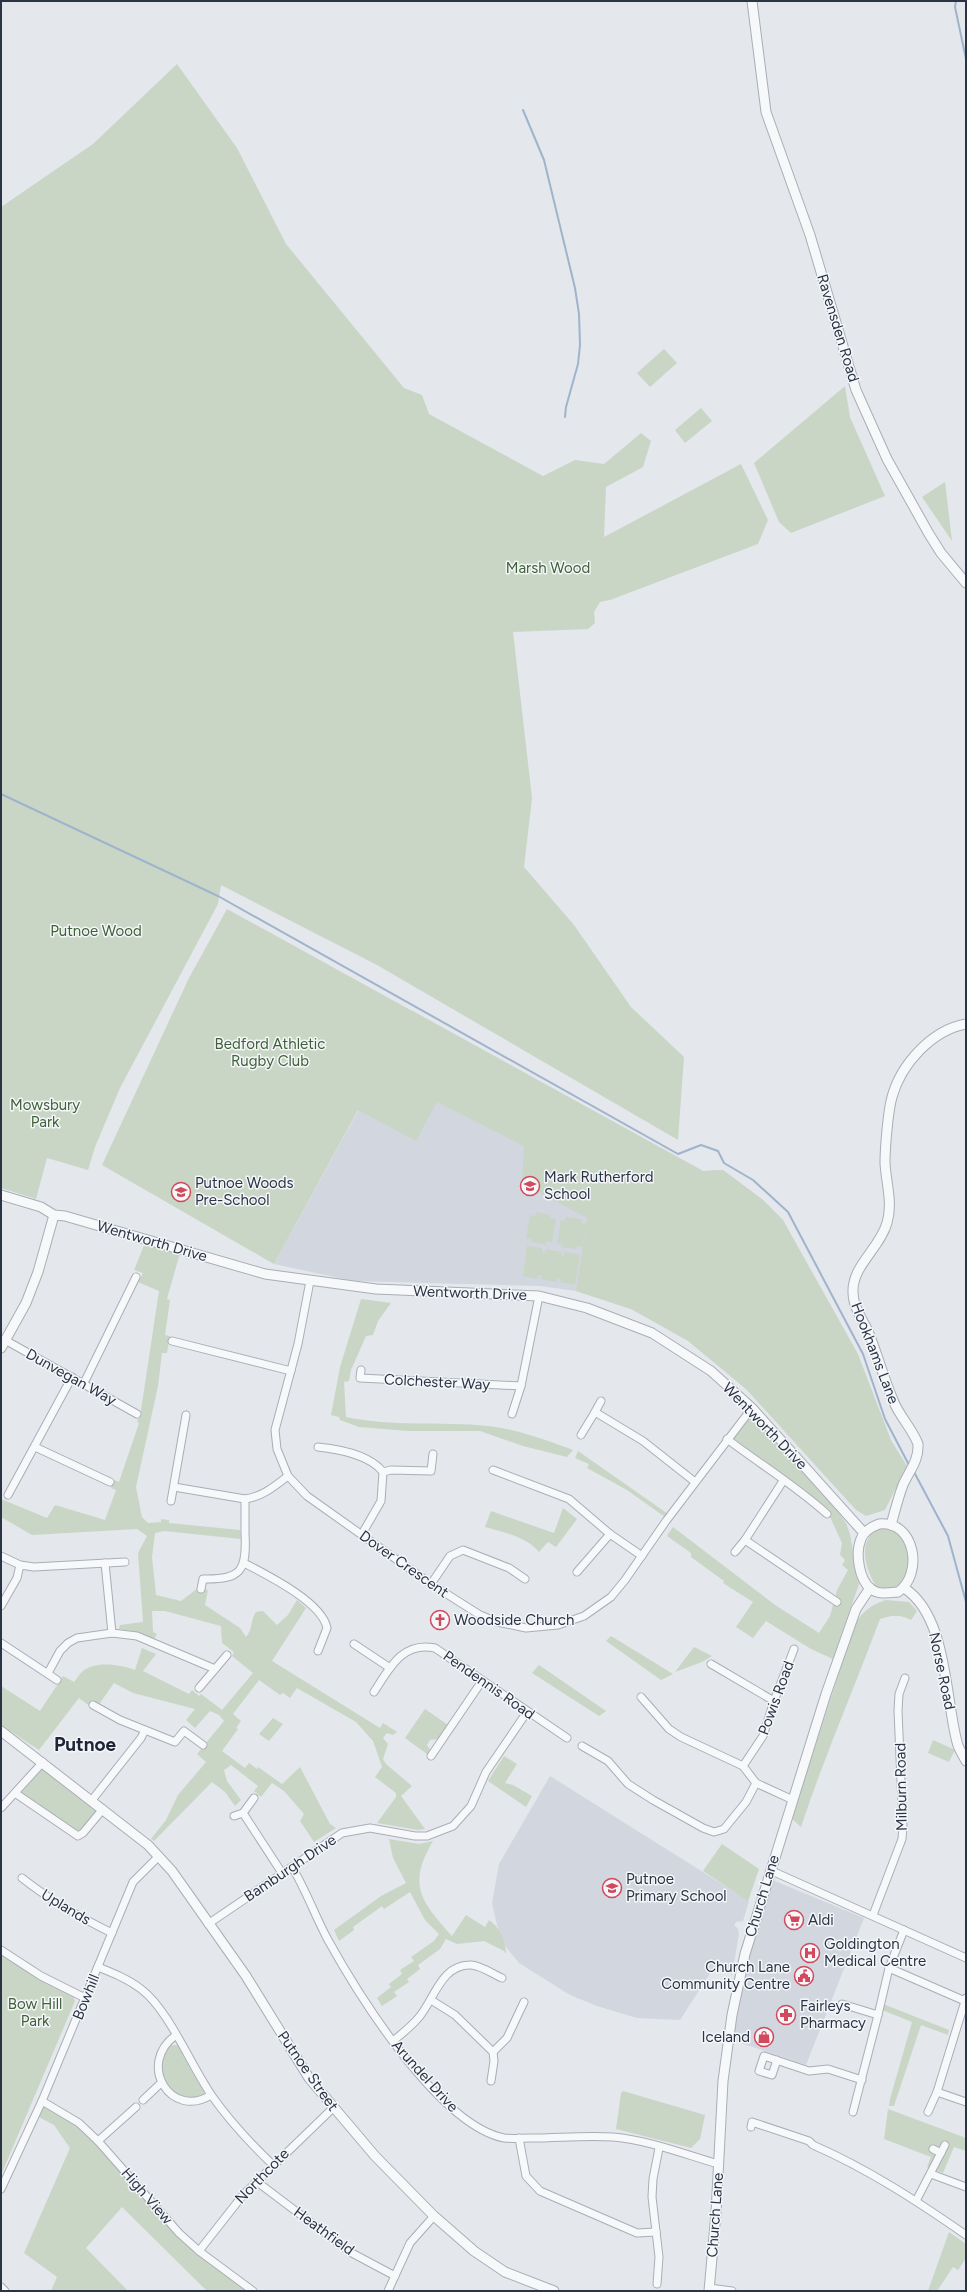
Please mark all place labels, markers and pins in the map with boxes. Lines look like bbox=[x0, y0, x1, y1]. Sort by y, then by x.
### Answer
place label: Mark Rutherford School bbox=[544, 1168, 654, 1203]
place label: Putnoe Woods Pre-School bbox=[195, 1174, 294, 1209]
school or university icon: Mark Rutherford School bbox=[519, 1175, 541, 1197]
school or university icon: Putnoe Woods Pre-School bbox=[170, 1181, 192, 1203]
church icon: Woodside Church bbox=[429, 1609, 451, 1631]
place label: Woodside Church bbox=[454, 1611, 574, 1629]
place label: Putnoe Primary School bbox=[626, 1870, 727, 1905]
school or university icon: Putnoe Primary School bbox=[601, 1877, 623, 1899]
supermarket icon: Aldi bbox=[783, 1909, 805, 1931]
place label: Aldi bbox=[808, 1911, 834, 1929]
place label: Goldington Medical Centre bbox=[824, 1935, 926, 1970]
hospital icon: Goldington Medical Centre bbox=[799, 1942, 821, 1964]
place label: Church Lane Community Centre bbox=[661, 1958, 790, 1993]
public building icon: Church Lane Community Centre bbox=[793, 1965, 815, 1987]
place label: Fairleys Pharmacy bbox=[800, 1997, 866, 2032]
pharmacy icon: Fairleys Pharmacy bbox=[775, 2004, 797, 2026]
shop icon: Iceland bbox=[753, 2026, 775, 2048]
place label: Iceland bbox=[702, 2028, 750, 2046]

